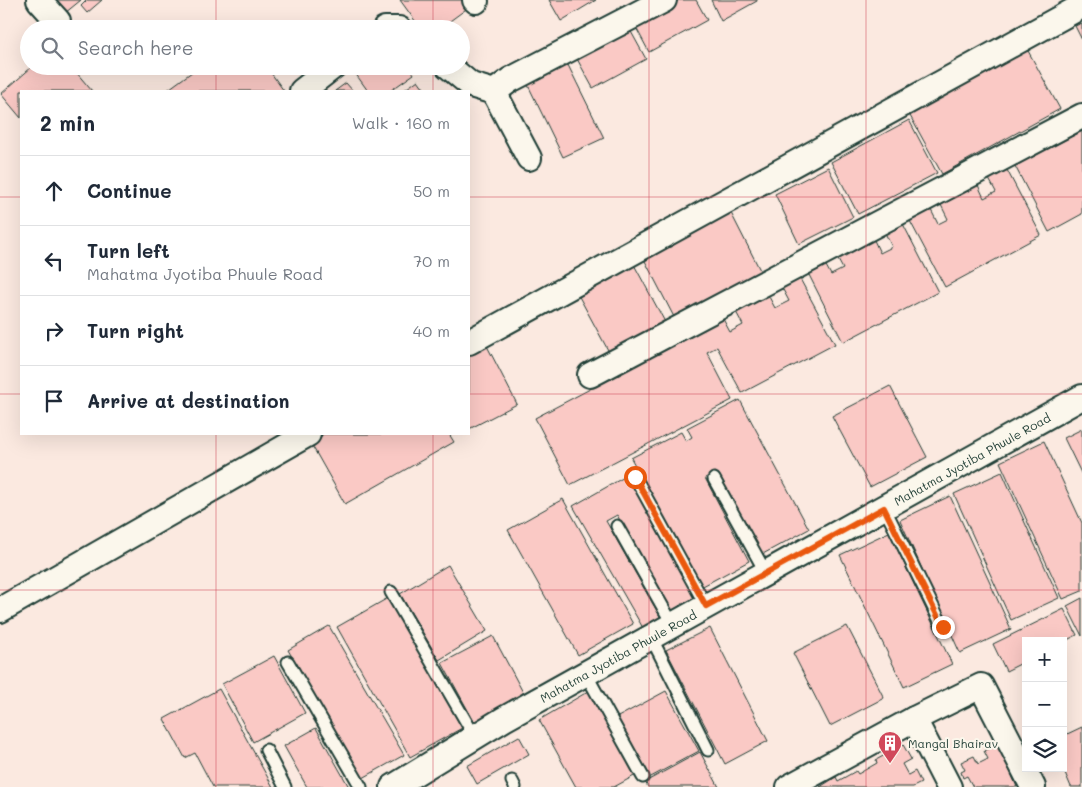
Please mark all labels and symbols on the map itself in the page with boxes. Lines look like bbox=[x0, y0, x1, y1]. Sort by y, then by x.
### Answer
street label: Mahatma Jyotiba Phuule Road bbox=[891, 409, 1054, 509]
route start bbox=[624, 466, 647, 489]
street label: Mahatma Jyotiba Phuule Road bbox=[537, 606, 700, 706]
route end bbox=[932, 616, 955, 639]
building icon: Mangal Bhairav bbox=[877, 730, 903, 764]
place label: Mangal Bhairav bbox=[908, 735, 998, 751]

